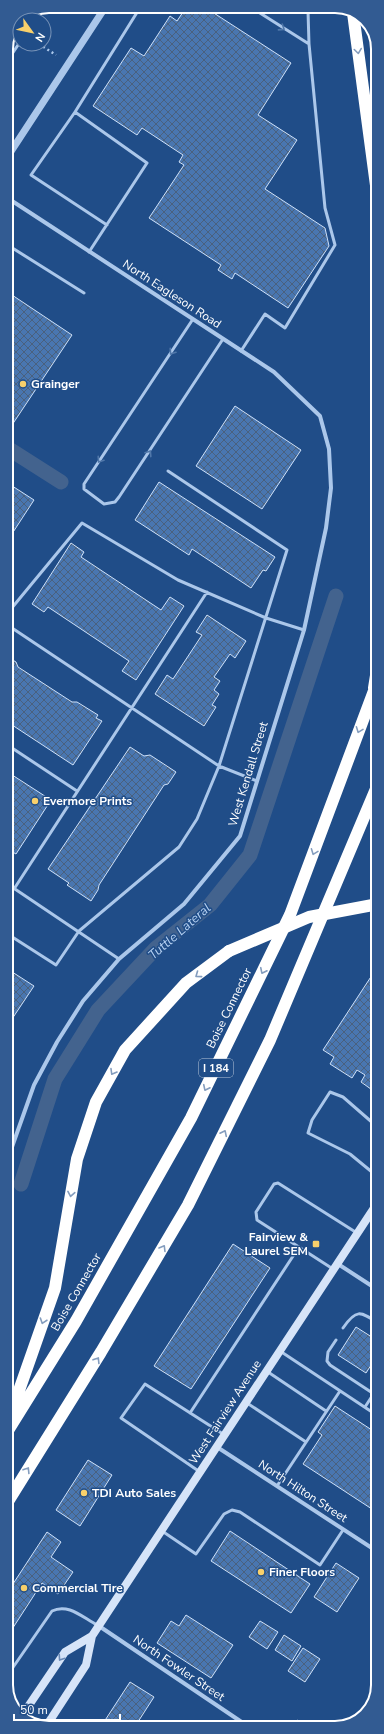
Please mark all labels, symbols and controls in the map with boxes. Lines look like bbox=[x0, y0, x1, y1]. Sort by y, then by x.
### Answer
north arrow bbox=[12, 12, 52, 52]
one-way arrow bbox=[278, 23, 285, 30]
text: N bbox=[31, 30, 48, 45]
one-way arrow bbox=[353, 48, 362, 54]
street label: North Eagleson Road bbox=[120, 256, 224, 332]
one-way arrow bbox=[169, 348, 177, 355]
place label: Grainger bbox=[31, 376, 80, 392]
marker: Grainger bbox=[18, 379, 28, 389]
one-way arrow bbox=[144, 450, 151, 457]
one-way arrow bbox=[98, 456, 105, 463]
street label: West Kendall Street bbox=[224, 719, 272, 828]
one-way arrow bbox=[356, 726, 364, 733]
place label: Evermore Prints bbox=[43, 793, 132, 809]
marker: Evermore Prints bbox=[30, 796, 40, 806]
one-way arrow bbox=[310, 848, 318, 855]
water label: Tuttle Lateral bbox=[144, 899, 215, 964]
street label: Boise Connector bbox=[203, 964, 256, 1051]
one-way arrow bbox=[260, 967, 267, 974]
one-way arrow bbox=[195, 970, 202, 977]
road number: I 184 bbox=[199, 1059, 233, 1077]
one-way arrow bbox=[110, 1068, 117, 1075]
one-way arrow bbox=[203, 1084, 211, 1091]
one-way arrow bbox=[219, 1130, 227, 1137]
one-way arrow bbox=[67, 1191, 76, 1197]
place label: Fairview & Laurel SEM bbox=[244, 1229, 308, 1259]
marker: Fairview & Laurel SEM bbox=[311, 1239, 321, 1249]
one-way arrow bbox=[158, 1245, 166, 1252]
street label: Boise Connector bbox=[47, 1249, 105, 1334]
one-way arrow bbox=[40, 1317, 48, 1324]
one-way arrow bbox=[92, 1357, 99, 1364]
street label: West Fairview Avenue bbox=[185, 1357, 265, 1467]
street label: North Hilton Street bbox=[255, 1456, 351, 1526]
one-way arrow bbox=[23, 1467, 30, 1474]
place label: TDI Auto Sales bbox=[92, 1485, 176, 1501]
marker: TDI Auto Sales bbox=[79, 1488, 89, 1498]
place label: Finer Floors bbox=[269, 1564, 335, 1580]
marker: Finer Floors bbox=[256, 1567, 266, 1577]
place label: Commercial Tire bbox=[32, 1580, 123, 1596]
marker: Commercial Tire bbox=[19, 1583, 29, 1593]
street label: North Fowler Street bbox=[130, 1631, 229, 1705]
one-way arrow bbox=[59, 1653, 66, 1660]
scale bar bbox=[14, 1696, 120, 1722]
text: 50 m bbox=[20, 1702, 48, 1718]

